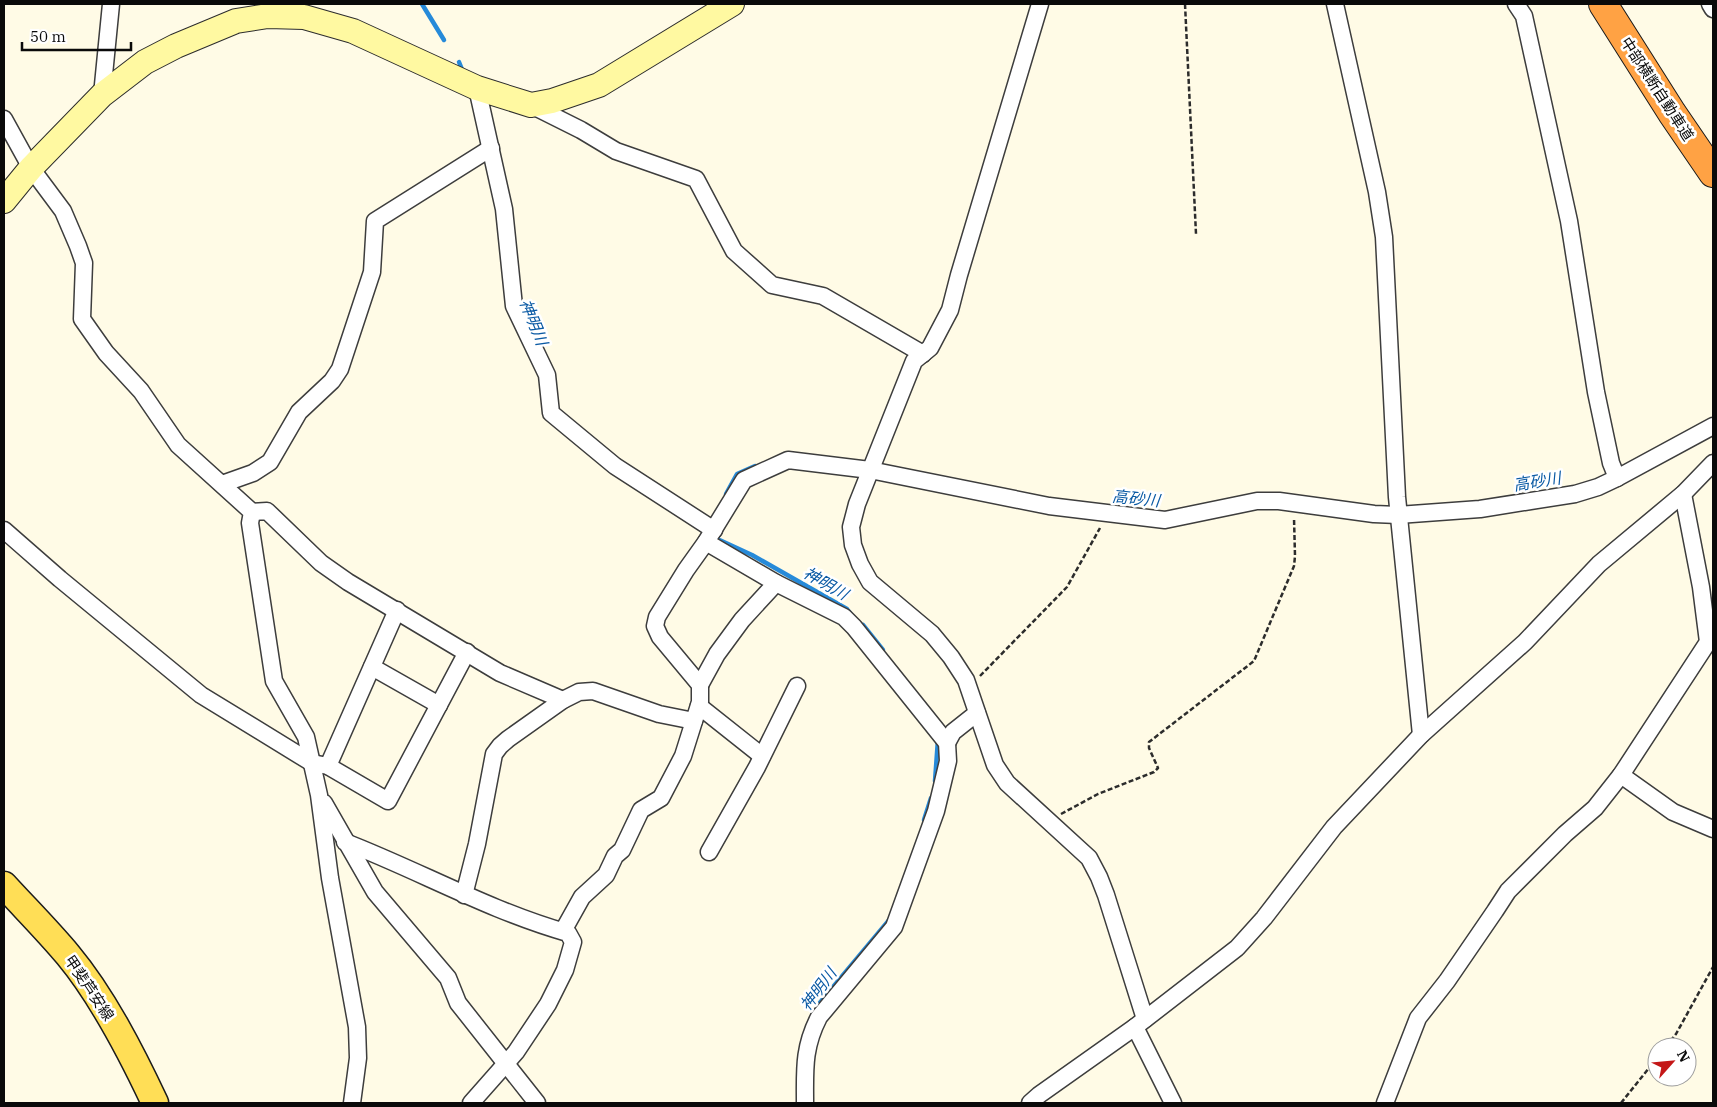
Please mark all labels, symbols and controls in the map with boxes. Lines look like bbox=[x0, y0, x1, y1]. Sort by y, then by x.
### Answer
scale bar bbox=[22, 20, 131, 52]
text: 50 m bbox=[30, 27, 66, 46]
street label: 中部横断自動車道 bbox=[1617, 33, 1698, 144]
water label: 神明川 bbox=[516, 296, 553, 350]
water label: 高砂川 bbox=[1512, 467, 1564, 495]
water label: 高砂川 bbox=[1111, 486, 1163, 511]
water label: 神明川 bbox=[800, 562, 854, 605]
street label: 甲斐芦安線 bbox=[61, 951, 118, 1024]
water label: 神明川 bbox=[796, 962, 842, 1014]
north arrow bbox=[1647, 1037, 1697, 1087]
text: N bbox=[1673, 1047, 1694, 1065]

